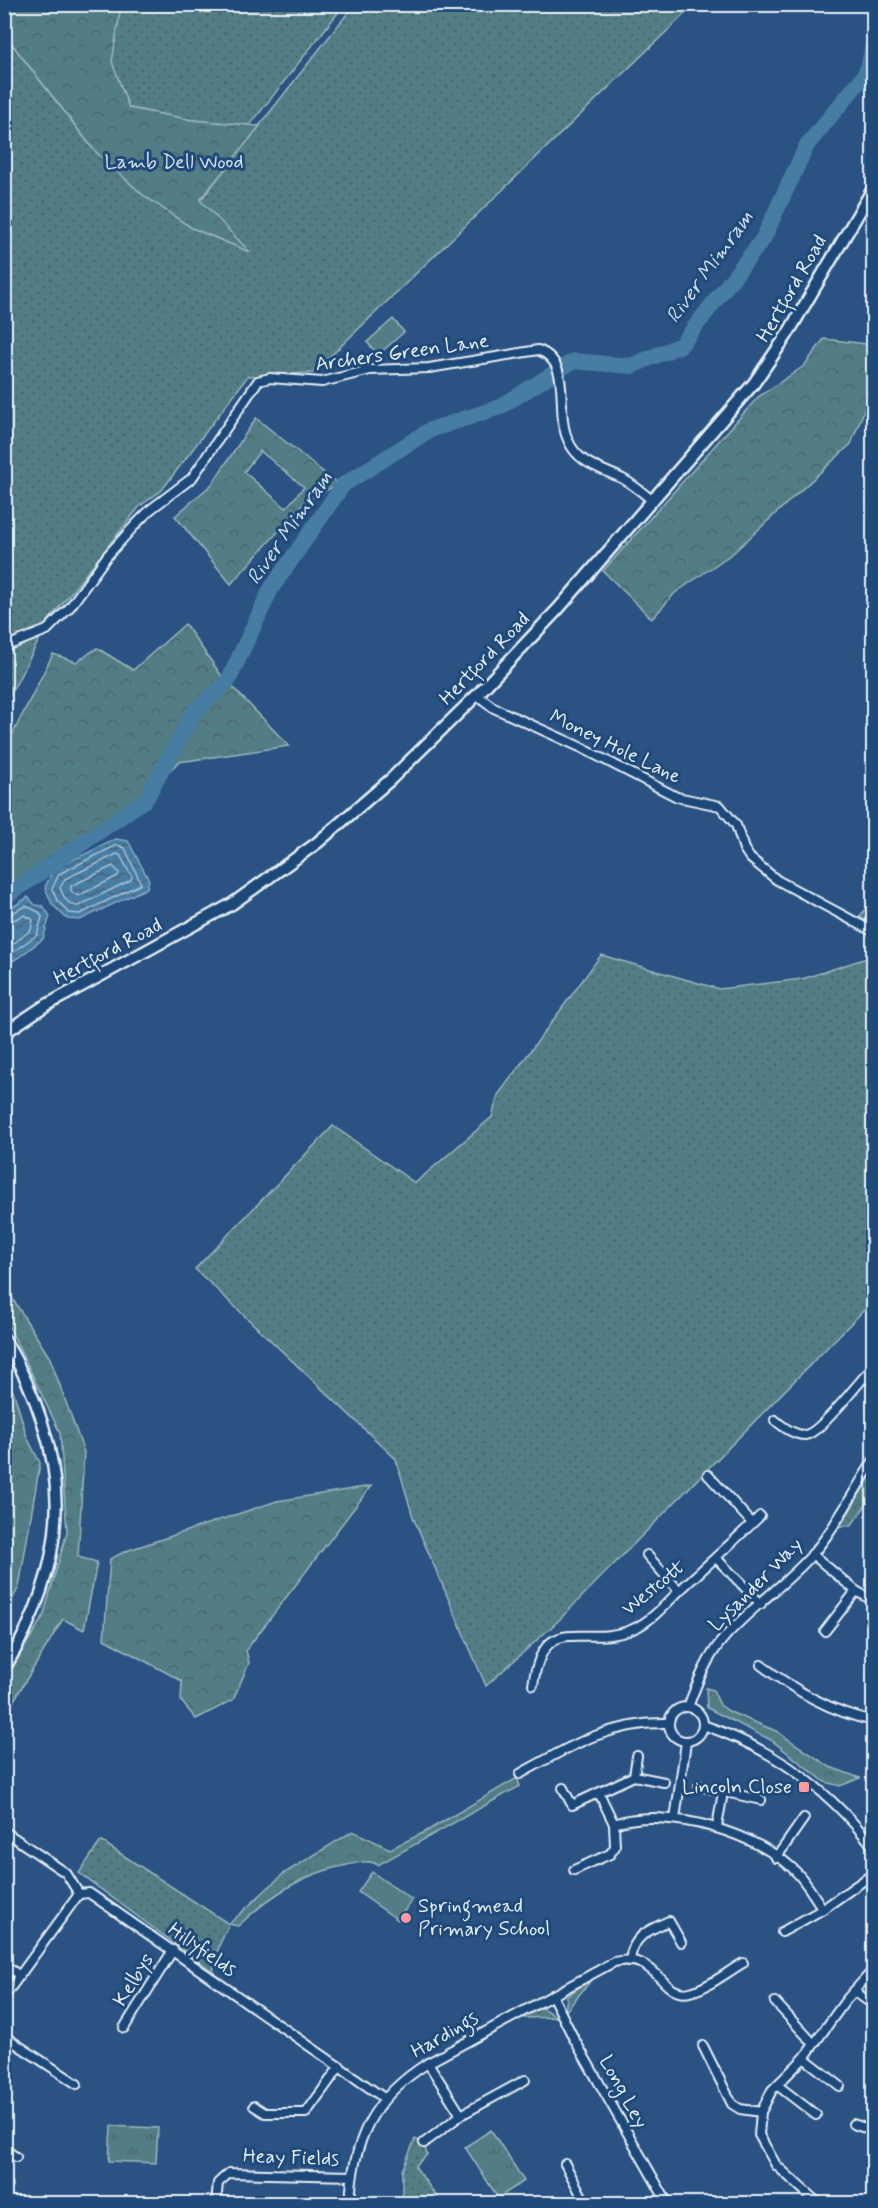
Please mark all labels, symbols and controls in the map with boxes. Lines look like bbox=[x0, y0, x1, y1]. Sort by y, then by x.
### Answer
park label: Lamb Dell Wood bbox=[104, 149, 244, 176]
water label: River Mimram bbox=[660, 205, 760, 329]
street label: Hertford Road bbox=[750, 230, 835, 349]
street label: Archers Green Lane bbox=[314, 327, 490, 379]
water label: River Mimram bbox=[240, 466, 340, 590]
street label: Hertford Road bbox=[434, 607, 538, 713]
street label: Money Hole Lane bbox=[545, 704, 685, 790]
street label: Hertford Road bbox=[49, 912, 168, 994]
street label: Lysander Way bbox=[703, 1532, 809, 1638]
street label: Westcott bbox=[616, 1554, 692, 1622]
place label: Lincoln Close bbox=[682, 1774, 792, 1801]
marker: Lincoln Close bbox=[797, 1780, 811, 1794]
place label: Springmead Primary School bbox=[418, 1893, 550, 1943]
marker: Springmead Primary School bbox=[399, 1911, 413, 1925]
street label: Hillyfields bbox=[162, 1916, 242, 1984]
street label: Kelbys bbox=[107, 1948, 161, 2012]
street label: Hardings bbox=[406, 2005, 485, 2067]
street label: Long Ley bbox=[591, 2051, 654, 2134]
street label: Heay Fields bbox=[242, 2143, 340, 2173]

